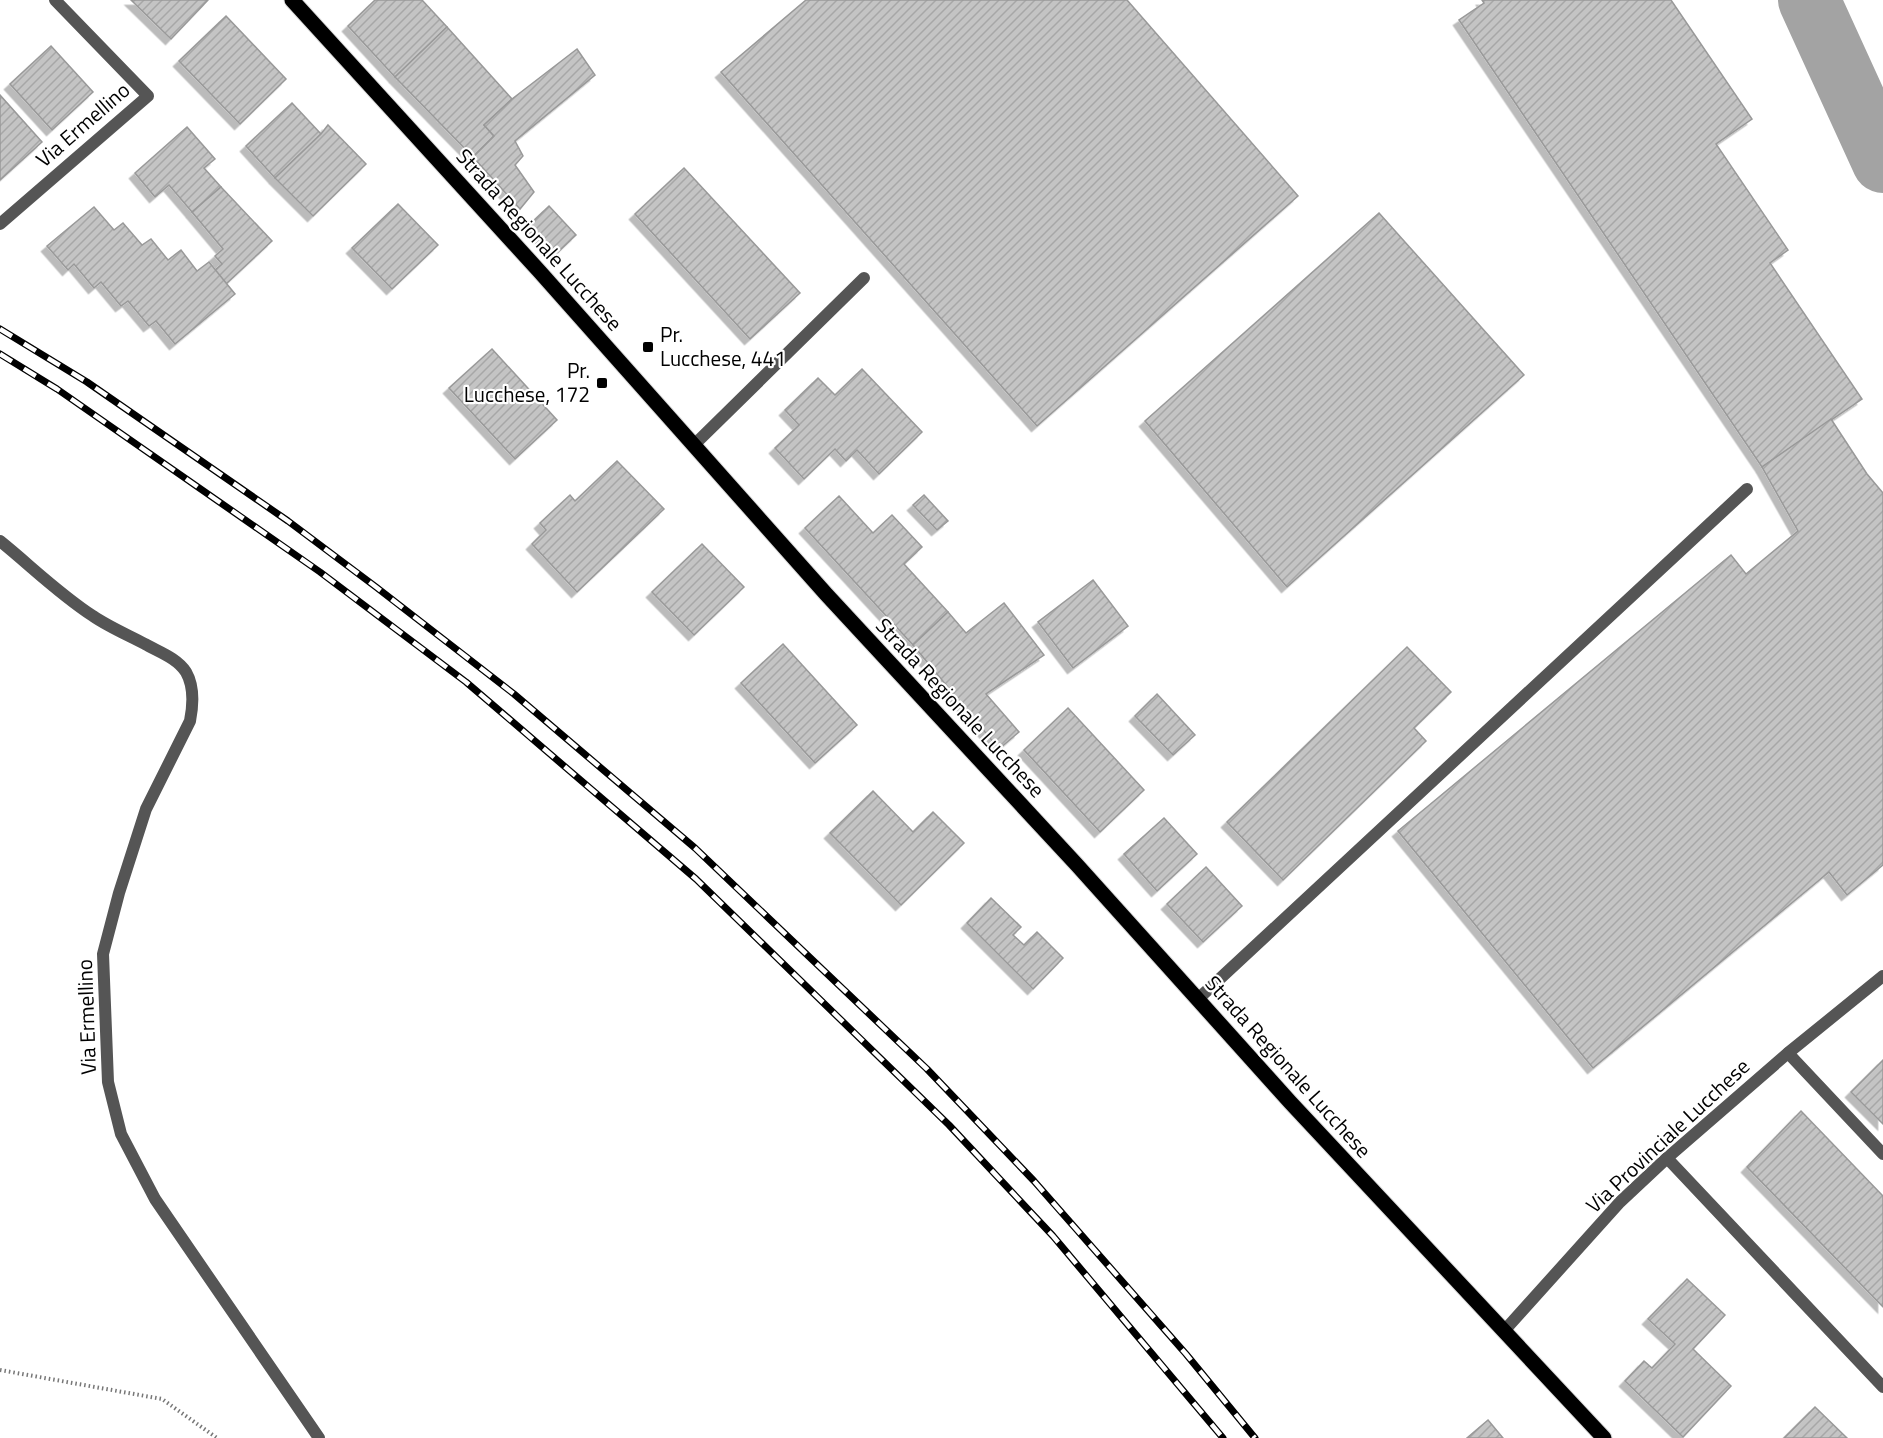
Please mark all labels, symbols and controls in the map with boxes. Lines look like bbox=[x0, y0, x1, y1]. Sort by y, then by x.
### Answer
street label: Via Ermellino bbox=[28, 74, 136, 174]
street label: Strada Regionale Lucchese bbox=[449, 141, 631, 338]
place label: Pr. Lucchese, 441 bbox=[660, 318, 786, 374]
marker: Pr. Lucchese, 441 bbox=[641, 340, 655, 354]
place label: Pr. Lucchese, 172 bbox=[464, 354, 590, 410]
marker: Pr. Lucchese, 172 bbox=[595, 376, 609, 390]
street label: Strada Regionale Lucchese bbox=[869, 610, 1053, 804]
street label: Via Ermellino bbox=[68, 959, 104, 1075]
street label: Strada Regionale Lucchese bbox=[1198, 968, 1380, 1165]
street label: Via Provinciale Lucchese bbox=[1578, 1051, 1757, 1220]

